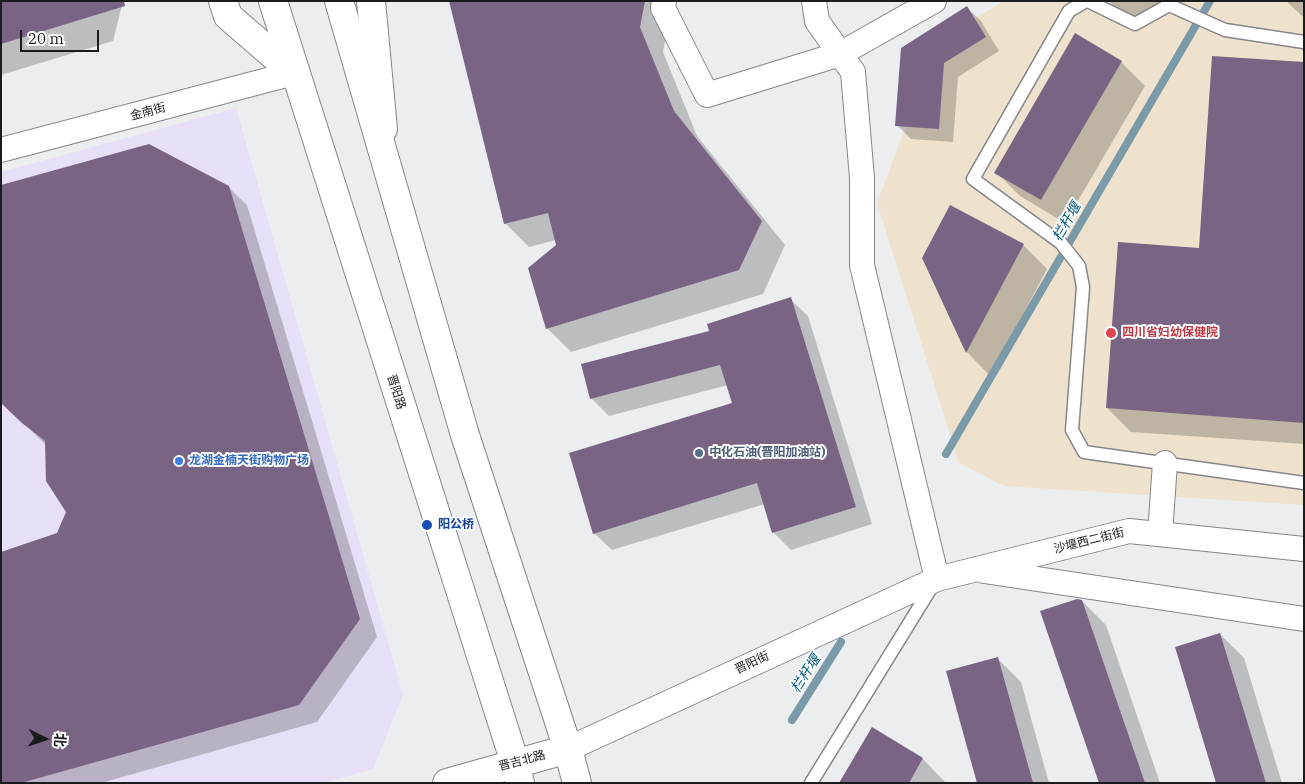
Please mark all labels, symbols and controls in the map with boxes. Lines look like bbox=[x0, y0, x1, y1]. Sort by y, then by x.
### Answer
scale bar bbox=[22, 20, 101, 52]
text: 20 m bbox=[28, 29, 64, 48]
street label: 金南街 bbox=[129, 100, 167, 124]
water label: 栏杆堰 bbox=[1049, 200, 1085, 244]
marker: 四川省妇幼保健院 bbox=[1104, 326, 1118, 340]
place label: 四川省妇幼保健院 bbox=[1122, 326, 1218, 340]
street label: 晋阳路 bbox=[384, 373, 408, 411]
place label: 中化石油(晋阳加油站) bbox=[709, 446, 826, 460]
marker: 中化石油(晋阳加油站) bbox=[693, 447, 705, 459]
place label: 龙湖金楠天街购物广场 bbox=[189, 454, 309, 468]
marker: 龙湖金楠天街购物广场 bbox=[173, 455, 185, 467]
marker: 阳公桥 bbox=[420, 518, 434, 532]
place label: 阳公桥 bbox=[438, 518, 474, 532]
street label: 沙堰西二街街 bbox=[1052, 525, 1126, 557]
street label: 晋阳街 bbox=[733, 649, 771, 677]
water label: 栏杆堰 bbox=[788, 652, 824, 696]
north arrow bbox=[20, 714, 70, 764]
text: 北 bbox=[50, 732, 69, 748]
street label: 晋吉北路 bbox=[497, 748, 547, 774]

